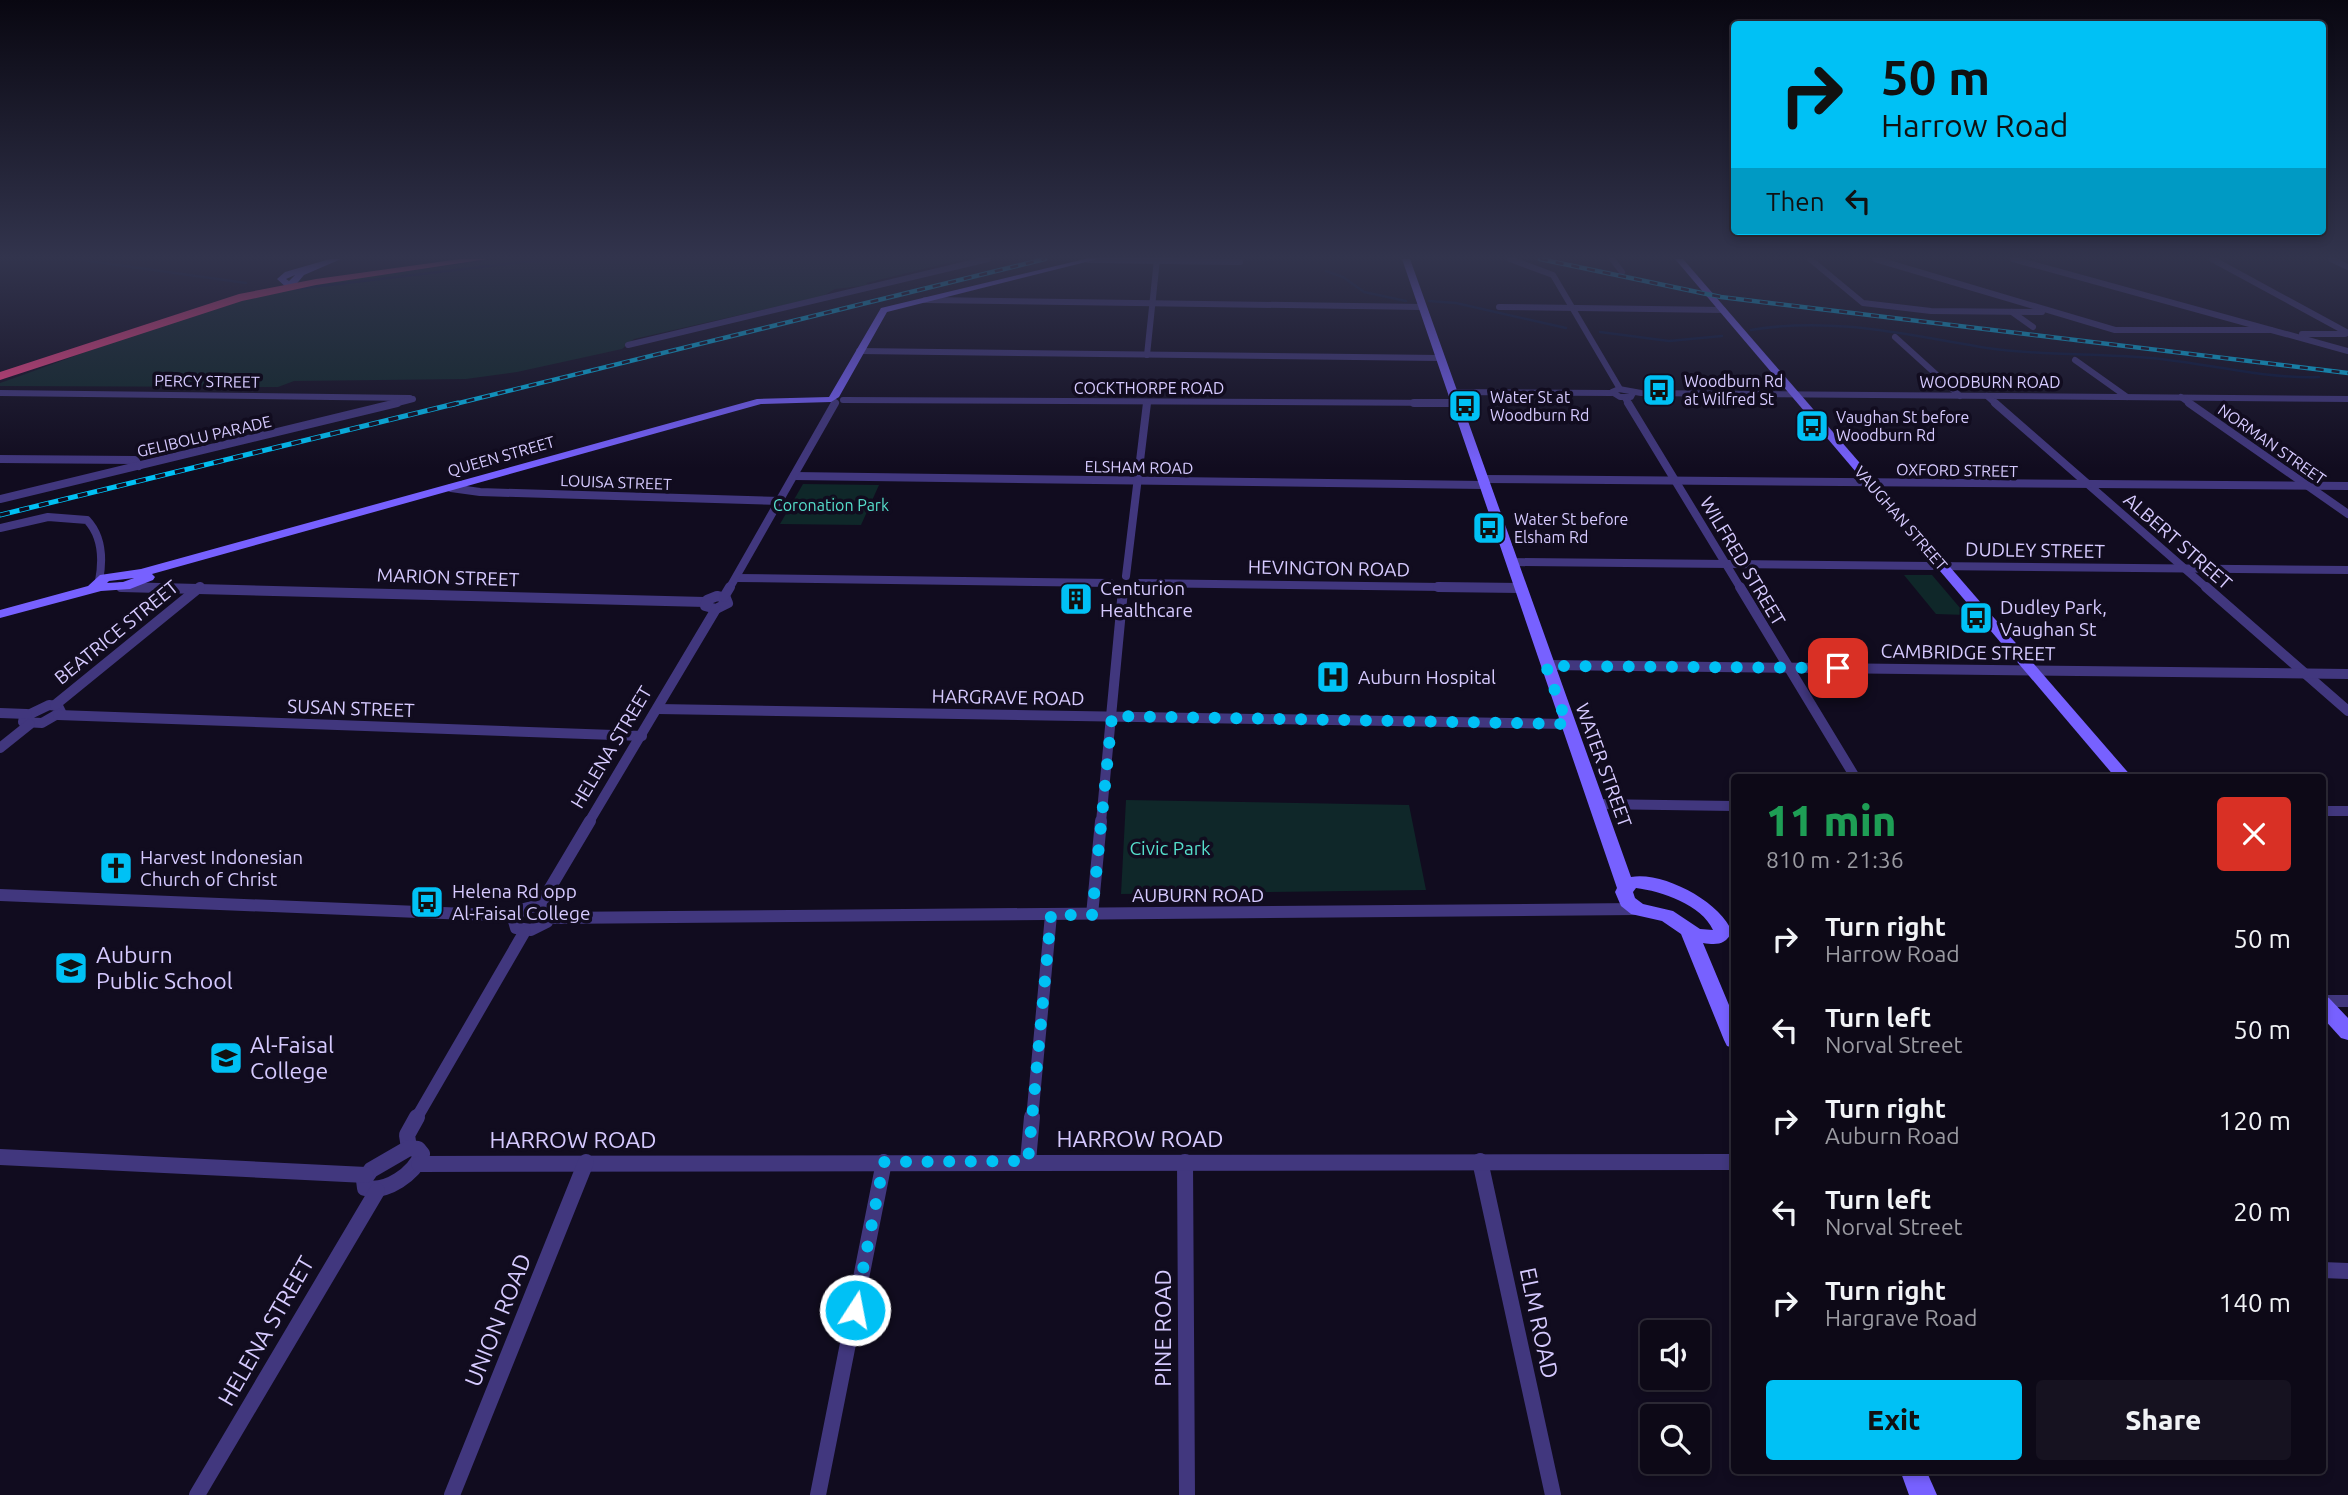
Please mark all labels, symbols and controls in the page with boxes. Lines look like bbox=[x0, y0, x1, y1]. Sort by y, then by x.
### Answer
icon: right bbox=[1766, 49, 1857, 140]
text: 50 m bbox=[1881, 49, 1990, 104]
text: Harrow Road bbox=[1881, 107, 2069, 143]
icon: left bbox=[1839, 182, 1877, 220]
text: Then bbox=[1766, 187, 1825, 216]
street label: PERCY STREET bbox=[154, 371, 260, 391]
bus stop icon: Woodburn Rd at Wilfred St bbox=[1640, 371, 1678, 409]
place label: Woodburn Rd at Wilfred St bbox=[1684, 372, 1783, 408]
street label: WOODBURN ROAD bbox=[1920, 373, 2060, 391]
street label: COCKTHORPE ROAD bbox=[1074, 379, 1224, 397]
bus stop icon: Water St at Woodburn Rd bbox=[1446, 387, 1484, 425]
place label: Water St at Woodburn Rd bbox=[1490, 388, 1589, 424]
street label: NORMAN STREET bbox=[2215, 400, 2329, 488]
bus stop icon: Vaughan St before Woodburn Rd bbox=[1793, 407, 1831, 445]
place label: Vaughan St before Woodburn Rd bbox=[1836, 408, 1969, 444]
street label: GELIBOLU PARADE bbox=[135, 412, 273, 460]
street label: QUEEN STREET bbox=[445, 432, 557, 480]
street label: ELSHAM ROAD bbox=[1084, 457, 1194, 477]
street label: OXFORD STREET bbox=[1896, 460, 2018, 480]
street label: VAUGHAN STREET bbox=[1851, 462, 1951, 574]
street label: LOUISA STREET bbox=[560, 471, 672, 493]
street label: ALBERT STREET bbox=[2120, 488, 2237, 594]
street label: WILFRED STREET bbox=[1696, 493, 1790, 630]
park label: Coronation Park bbox=[773, 496, 889, 514]
bus stop icon: Water St before Elsham Rd bbox=[1470, 509, 1508, 547]
place label: Water St before Elsham Rd bbox=[1514, 510, 1628, 546]
street label: DUDLEY STREET bbox=[1965, 538, 2105, 562]
street label: HEVINGTON ROAD bbox=[1248, 556, 1410, 580]
street label: MARION STREET bbox=[376, 564, 520, 590]
street label: BEATRICE STREET bbox=[50, 575, 183, 689]
place label: Centurion Healthcare bbox=[1100, 577, 1193, 621]
building icon: Centurion Healthcare bbox=[1057, 580, 1095, 618]
place label: Dudley Park, Vaughan St bbox=[2000, 596, 2107, 640]
bus stop icon: Dudley Park, Vaughan St bbox=[1957, 599, 1995, 637]
pin bbox=[1808, 638, 1868, 698]
street label: CAMBRIDGE STREET bbox=[1880, 639, 2056, 665]
icon: arrive bbox=[1819, 649, 1857, 687]
hospital icon: Auburn Hospital bbox=[1314, 658, 1352, 696]
place label: Auburn Hospital bbox=[1358, 666, 1496, 688]
street label: HELENA STREET bbox=[566, 682, 656, 812]
street label: HARGRAVE ROAD bbox=[931, 685, 1085, 709]
street label: SUSAN STREET bbox=[287, 695, 415, 721]
street label: WATER STREET bbox=[1571, 700, 1637, 830]
text: 11 min bbox=[1766, 797, 1897, 844]
button: close bbox=[2217, 797, 2291, 871]
park label: Civic Park bbox=[1129, 837, 1211, 859]
place label: Harvest Indonesian Church of Christ bbox=[140, 846, 303, 890]
text: 810 m · 21:36 bbox=[1766, 847, 1904, 872]
church icon: Harvest Indonesian Church of Christ bbox=[97, 849, 135, 887]
place label: Helena Rd opp Al-Faisal College bbox=[452, 880, 590, 924]
bus stop icon: Helena Rd opp Al-Faisal College bbox=[408, 883, 446, 921]
street label: AUBURN ROAD bbox=[1132, 884, 1264, 906]
text: Turn right bbox=[1825, 912, 1946, 941]
icon: right bbox=[1766, 920, 1804, 958]
text: 50 m bbox=[2233, 924, 2291, 953]
text: Harrow Road bbox=[1825, 941, 1960, 966]
place label: Auburn Public School bbox=[96, 942, 233, 993]
school or university icon: Auburn Public School bbox=[52, 949, 90, 987]
text: Turn left bbox=[1825, 1003, 1931, 1032]
icon: left bbox=[1766, 1011, 1804, 1049]
text: 50 m bbox=[2233, 1015, 2291, 1044]
place label: Al-Faisal College bbox=[250, 1032, 334, 1083]
text: Norval Street bbox=[1825, 1032, 1963, 1057]
school or university icon: Al-Faisal College bbox=[207, 1039, 245, 1077]
text: Turn right bbox=[1825, 1094, 1946, 1123]
icon: right bbox=[1766, 1102, 1804, 1140]
text: 120 m bbox=[2219, 1106, 2291, 1135]
text: Auburn Road bbox=[1825, 1123, 1960, 1148]
street label: HARROW ROAD bbox=[1056, 1126, 1224, 1151]
street label: HARROW ROAD bbox=[489, 1127, 657, 1152]
text: Turn left bbox=[1825, 1185, 1931, 1214]
icon: left bbox=[1766, 1193, 1804, 1231]
text: 20 m bbox=[2233, 1197, 2291, 1226]
text: Norval Street bbox=[1825, 1214, 1963, 1239]
street label: UNION ROAD bbox=[460, 1250, 535, 1390]
street label: HELENA STREET bbox=[213, 1252, 318, 1410]
street label: ELM ROAD bbox=[1516, 1265, 1563, 1381]
street label: PINE ROAD bbox=[1150, 1269, 1175, 1387]
position arrow bbox=[818, 1273, 892, 1347]
text: Turn right bbox=[1825, 1276, 1946, 1305]
icon: right bbox=[1766, 1284, 1804, 1322]
text: 140 m bbox=[2219, 1288, 2291, 1317]
text: Hargrave Road bbox=[1825, 1305, 1977, 1330]
map controls bbox=[1640, 1320, 1710, 1474]
button: sound bbox=[1640, 1320, 1710, 1390]
button: Exit bbox=[1766, 1380, 2022, 1460]
button: Share bbox=[2036, 1380, 2291, 1460]
button: search bbox=[1640, 1404, 1710, 1474]

